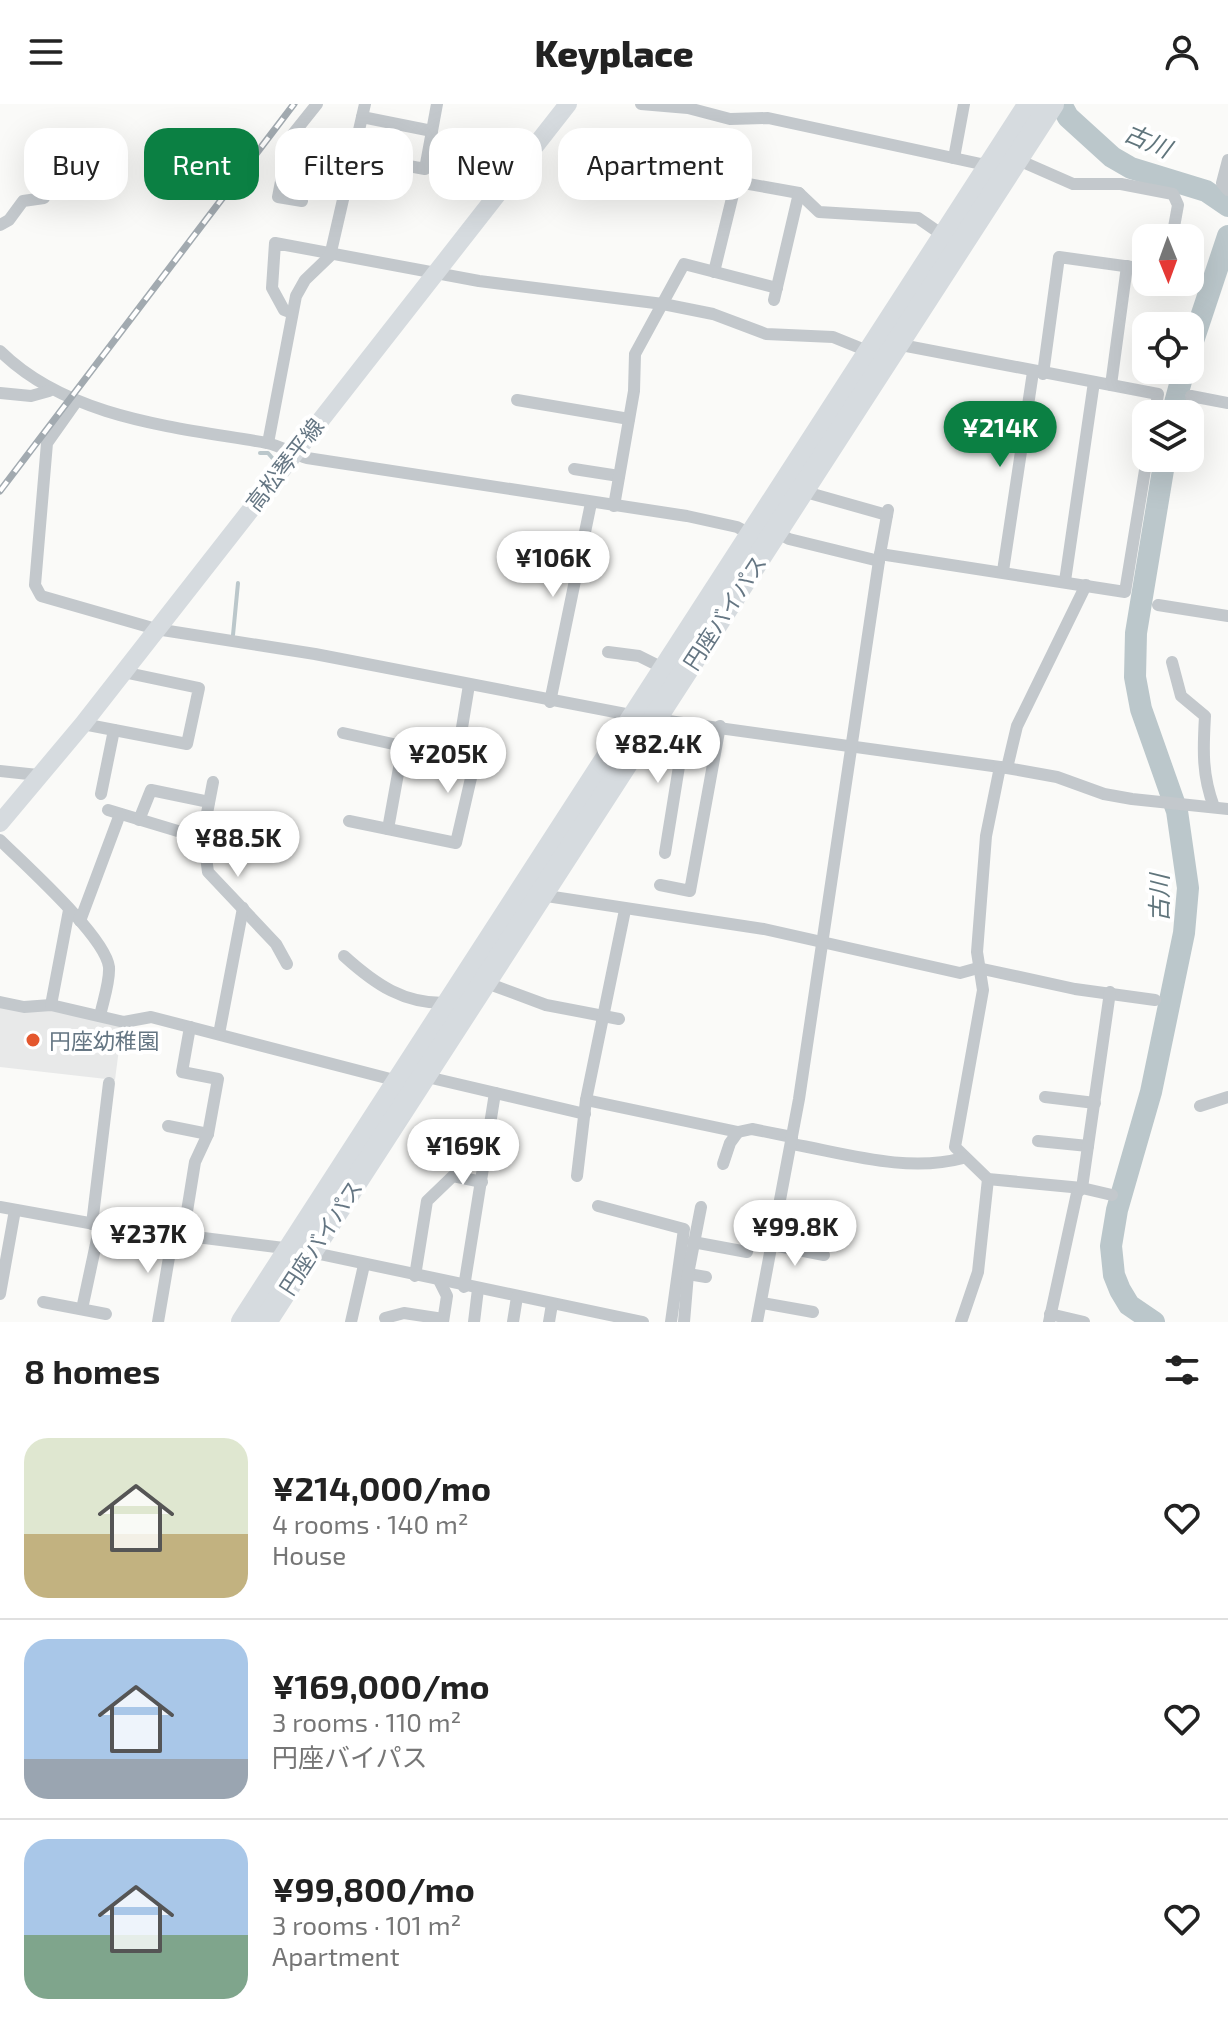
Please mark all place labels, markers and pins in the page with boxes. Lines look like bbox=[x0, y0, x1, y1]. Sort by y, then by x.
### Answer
pin: ¥214K bbox=[944, 401, 1056, 469]
pin: ¥106K bbox=[497, 531, 609, 599]
pin: ¥82.4K bbox=[593, 717, 723, 785]
pin: ¥205K bbox=[392, 727, 504, 795]
pin: ¥88.5K bbox=[173, 811, 303, 879]
place label: 円座幼稚園 bbox=[49, 1027, 159, 1053]
marker: 円座幼稚園 bbox=[24, 1031, 42, 1049]
pin: ¥169K bbox=[407, 1119, 519, 1187]
pin: ¥99.8K bbox=[730, 1200, 860, 1268]
pin: ¥237K bbox=[92, 1207, 204, 1275]

